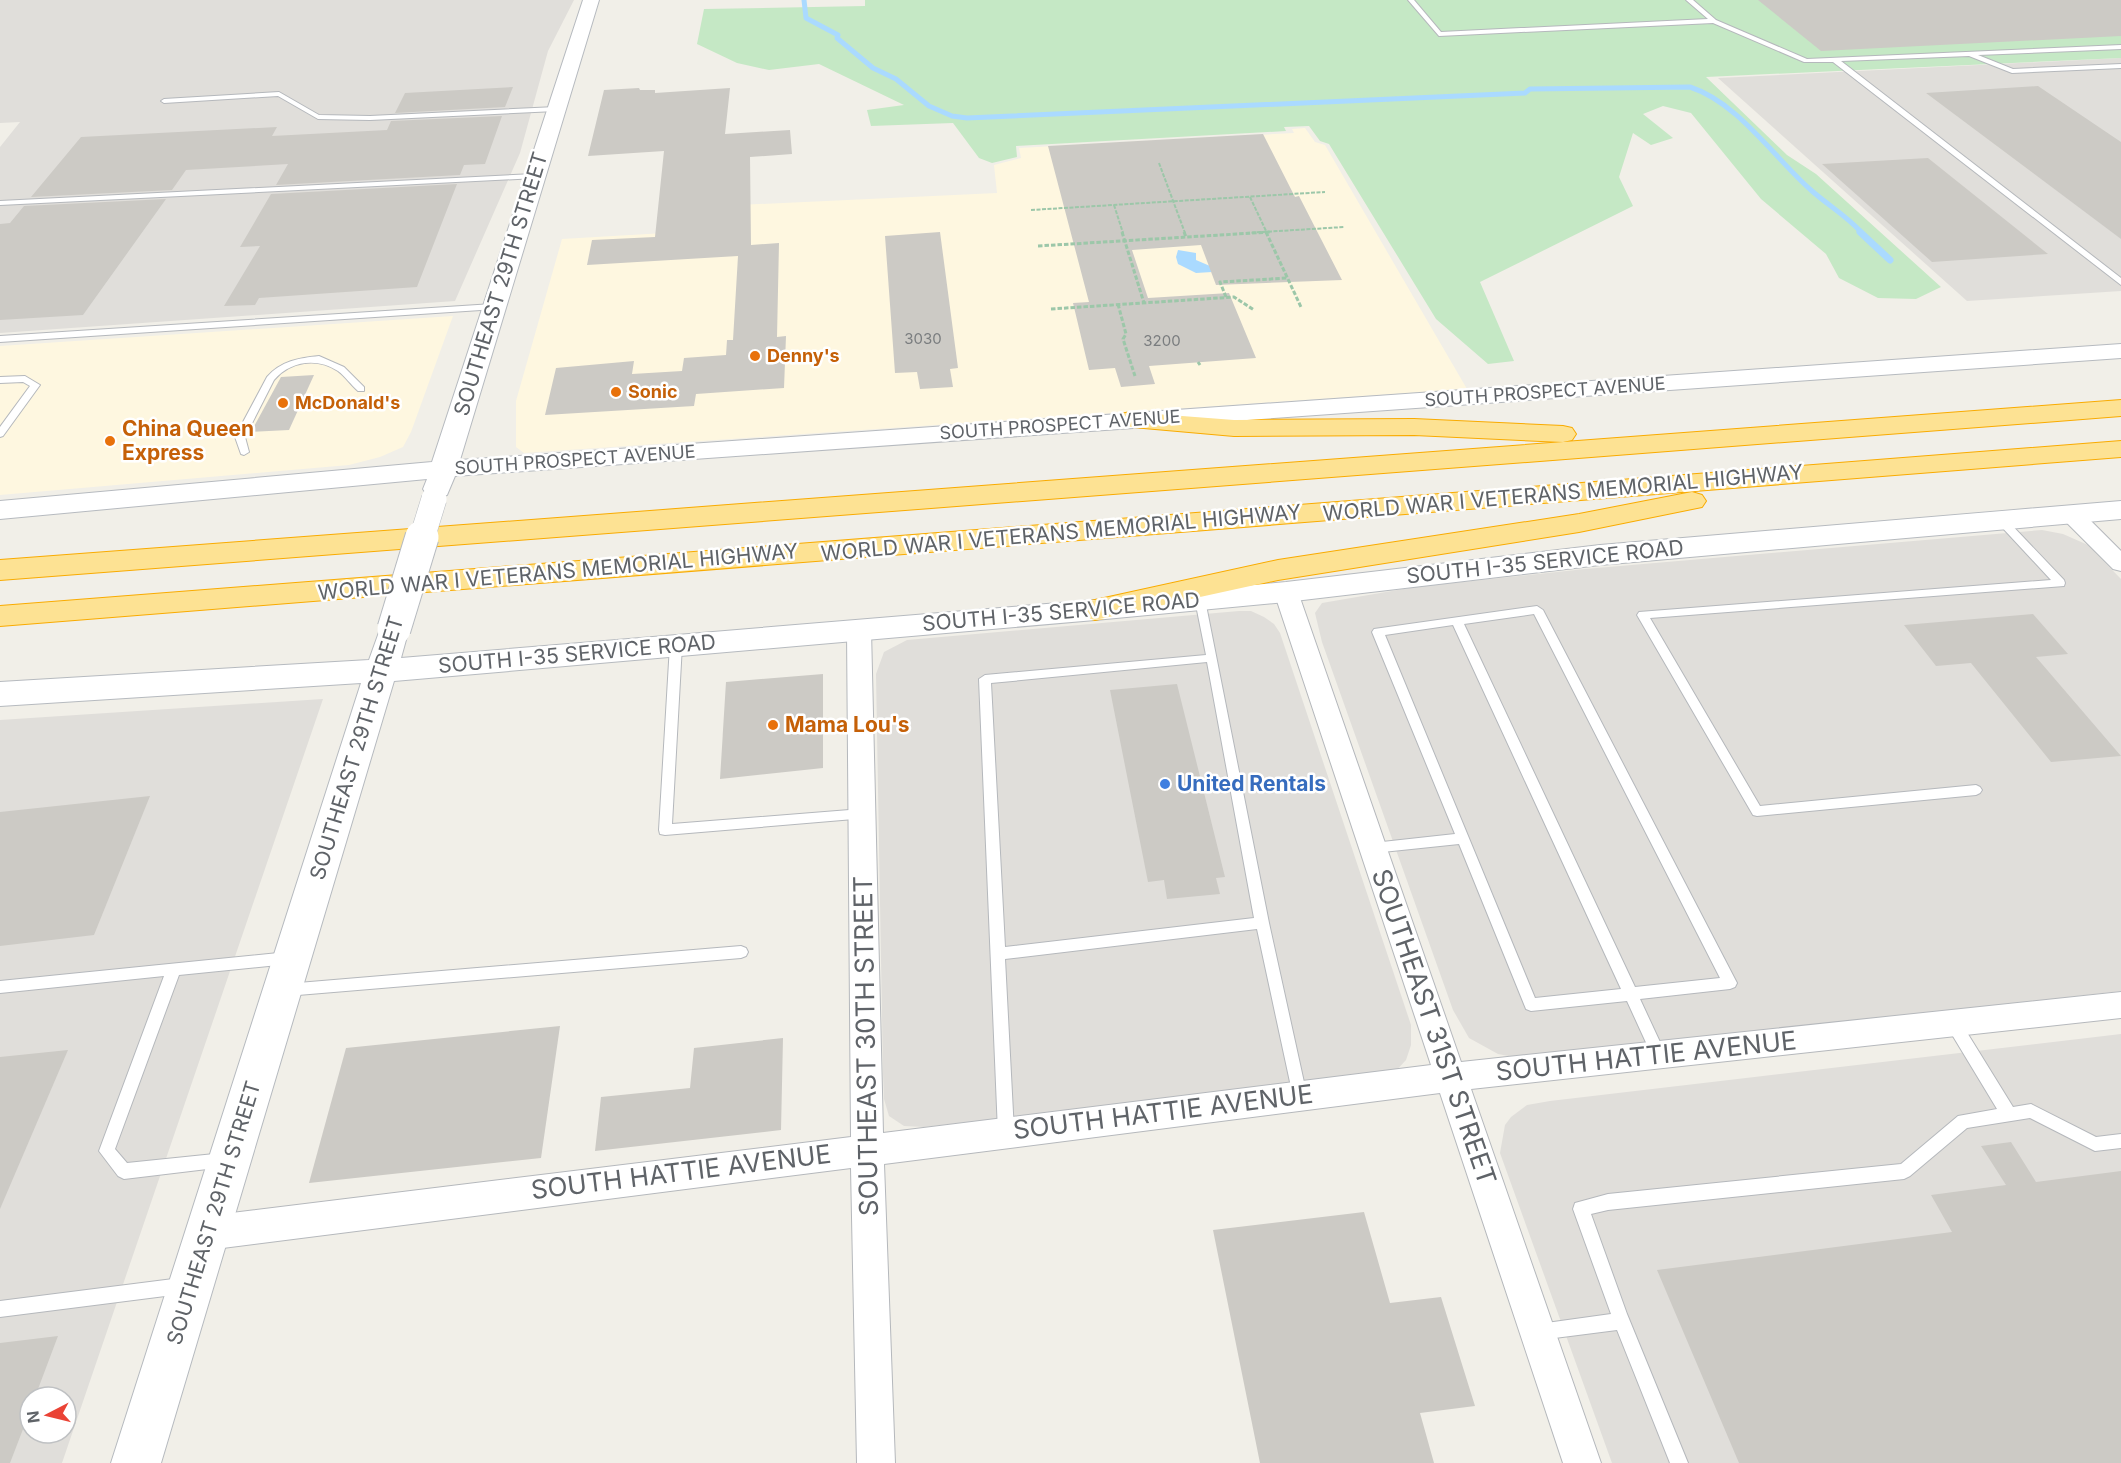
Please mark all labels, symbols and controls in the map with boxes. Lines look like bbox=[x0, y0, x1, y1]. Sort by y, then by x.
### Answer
street label: SOUTHEAST 29TH STREET bbox=[448, 149, 553, 419]
house number: 3030 bbox=[904, 329, 942, 348]
house number: 3200 bbox=[1143, 331, 1181, 350]
place label: Denny's bbox=[767, 345, 840, 366]
marker: Denny's bbox=[748, 349, 762, 363]
street label: SOUTH PROSPECT AVENUE bbox=[1424, 373, 1666, 410]
place label: Sonic bbox=[628, 381, 678, 402]
marker: Sonic bbox=[609, 385, 623, 399]
place label: McDonald's bbox=[295, 392, 400, 413]
marker: McDonald's bbox=[276, 396, 290, 410]
street label: SOUTH PROSPECT AVENUE bbox=[939, 406, 1181, 443]
place label: China Queen Express bbox=[122, 416, 254, 465]
marker: China Queen Express bbox=[103, 434, 117, 448]
street label: SOUTH PROSPECT AVENUE bbox=[454, 441, 696, 478]
street label: WORLD WAR I VETERANS MEMORIAL HIGHWAY bbox=[1322, 459, 1804, 526]
street label: WORLD WAR I VETERANS MEMORIAL HIGHWAY bbox=[820, 499, 1302, 566]
street label: SOUTH I-35 SERVICE ROAD bbox=[1405, 535, 1685, 589]
street label: WORLD WAR I VETERANS MEMORIAL HIGHWAY bbox=[317, 538, 799, 605]
street label: SOUTH I-35 SERVICE ROAD bbox=[921, 587, 1201, 636]
street label: SOUTHEAST 29TH STREET bbox=[304, 613, 409, 883]
street label: SOUTH I-35 SERVICE ROAD bbox=[437, 629, 717, 678]
place label: Mama Lou's bbox=[785, 712, 910, 737]
marker: Mama Lou's bbox=[766, 718, 780, 732]
place label: United Rentals bbox=[1177, 771, 1326, 796]
marker: United Rentals bbox=[1158, 777, 1172, 791]
street label: SOUTHEAST 31ST STREET bbox=[1366, 865, 1503, 1189]
street label: SOUTHEAST 30TH STREET bbox=[847, 876, 884, 1216]
street label: SOUTH HATTIE AVENUE bbox=[1494, 1024, 1798, 1087]
street label: SOUTHEAST 29TH STREET bbox=[161, 1078, 266, 1348]
street label: SOUTH HATTIE AVENUE bbox=[1011, 1078, 1315, 1145]
street label: SOUTH HATTIE AVENUE bbox=[529, 1138, 833, 1205]
north arrow bbox=[18, 1385, 78, 1445]
text: N bbox=[22, 1410, 44, 1424]

